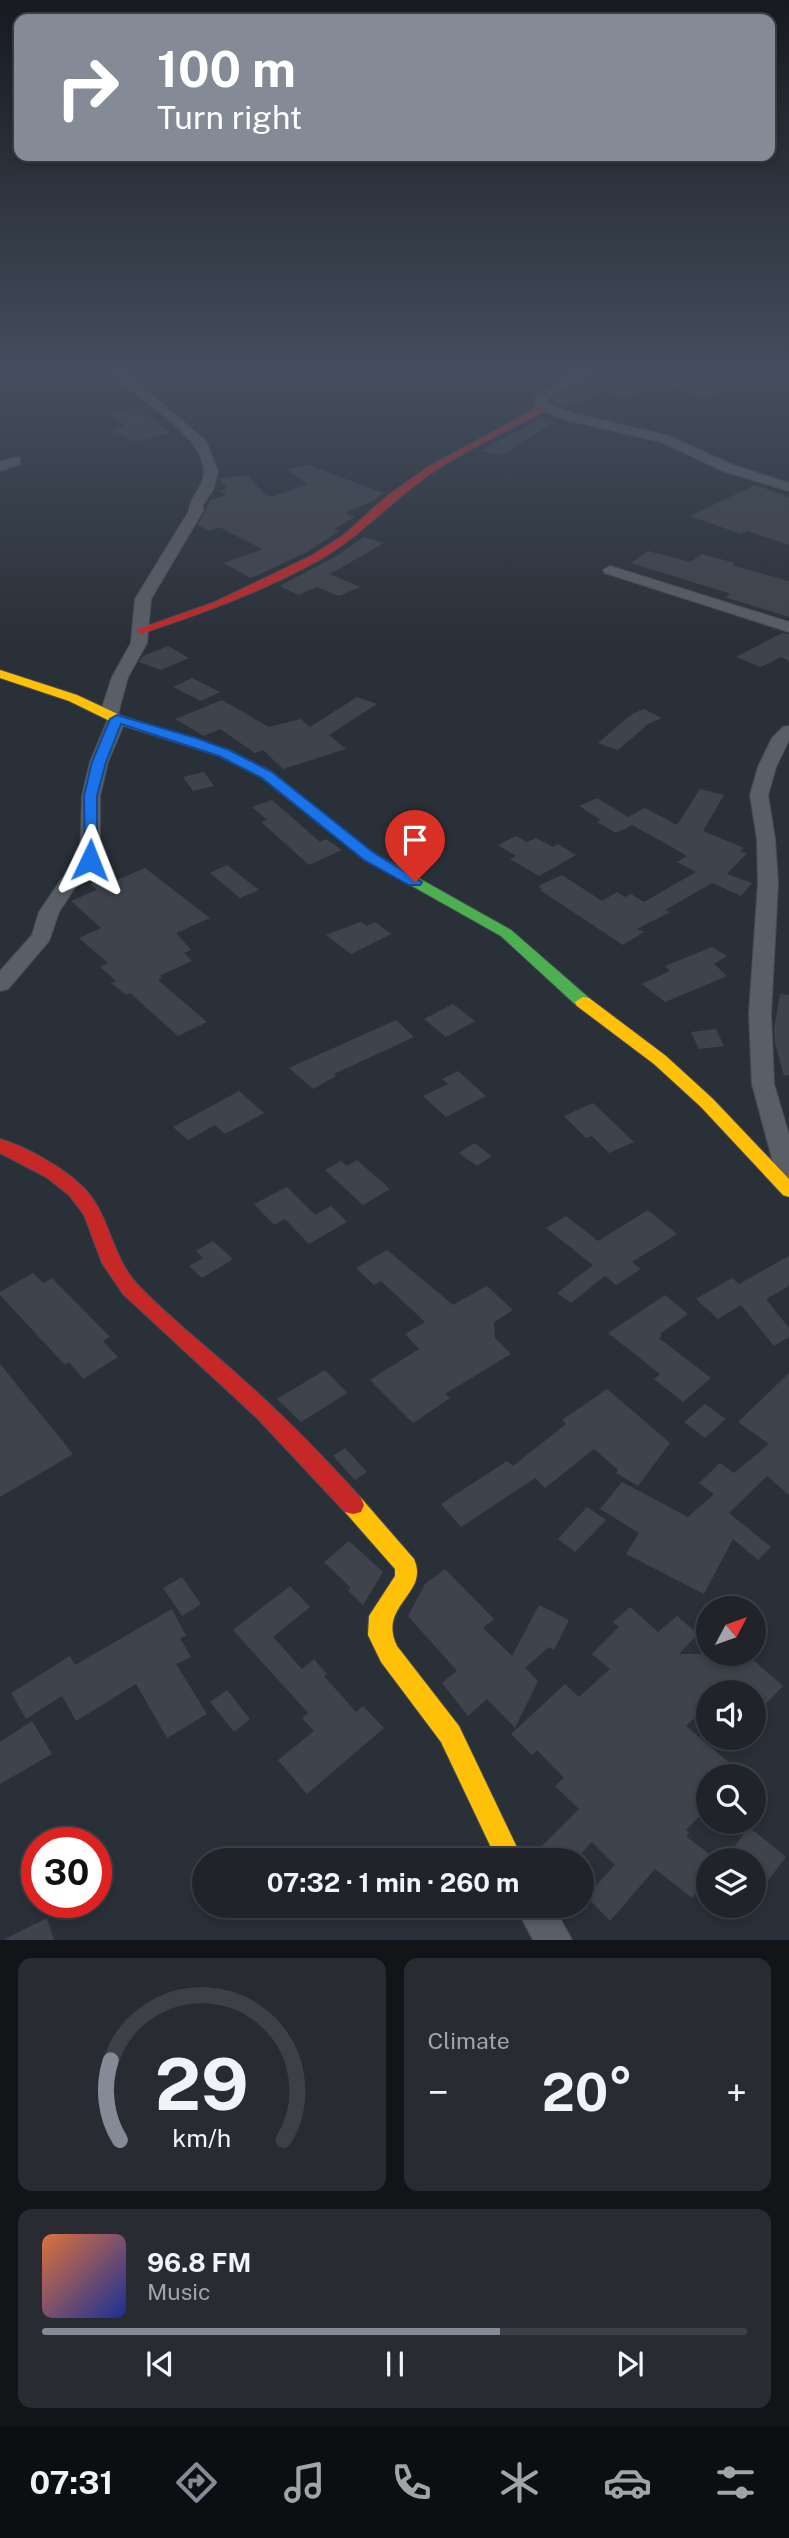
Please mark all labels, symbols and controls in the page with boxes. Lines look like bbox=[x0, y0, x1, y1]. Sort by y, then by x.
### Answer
text: 100 m bbox=[157, 40, 296, 98]
icon: right bbox=[42, 42, 133, 133]
text: Turn right bbox=[157, 99, 302, 136]
pin bbox=[385, 810, 445, 882]
icon: arrive bbox=[396, 821, 434, 859]
position arrow bbox=[53, 823, 127, 897]
north arrow bbox=[696, 1596, 766, 1666]
map controls bbox=[696, 1596, 766, 1918]
button: sound bbox=[696, 1680, 766, 1750]
button: search bbox=[696, 1764, 766, 1834]
speed limit sign: 30 bbox=[21, 1827, 112, 1918]
button: layers bbox=[696, 1848, 766, 1918]
text: 07:32 · 1 min · 260 m bbox=[267, 1867, 519, 1898]
text: Climate bbox=[428, 2027, 510, 2054]
text: 29 bbox=[155, 2042, 249, 2127]
text: 20° bbox=[542, 2062, 633, 2123]
text: − bbox=[428, 2070, 449, 2115]
text: + bbox=[726, 2070, 747, 2115]
text: km/h bbox=[172, 2123, 231, 2153]
text: 96.8 FM bbox=[147, 2247, 251, 2278]
text: Music bbox=[147, 2278, 211, 2305]
icon: previous bbox=[141, 2345, 179, 2383]
icon: pause bbox=[376, 2345, 414, 2383]
icon: next bbox=[611, 2345, 649, 2383]
icon: directions bbox=[172, 2458, 221, 2507]
icon: music bbox=[280, 2458, 329, 2507]
icon: phone bbox=[387, 2458, 436, 2507]
icon: climate bbox=[495, 2458, 544, 2507]
icon: car bbox=[603, 2458, 652, 2507]
icon: filters bbox=[711, 2458, 760, 2507]
text: 07:31 bbox=[29, 2464, 113, 2501]

